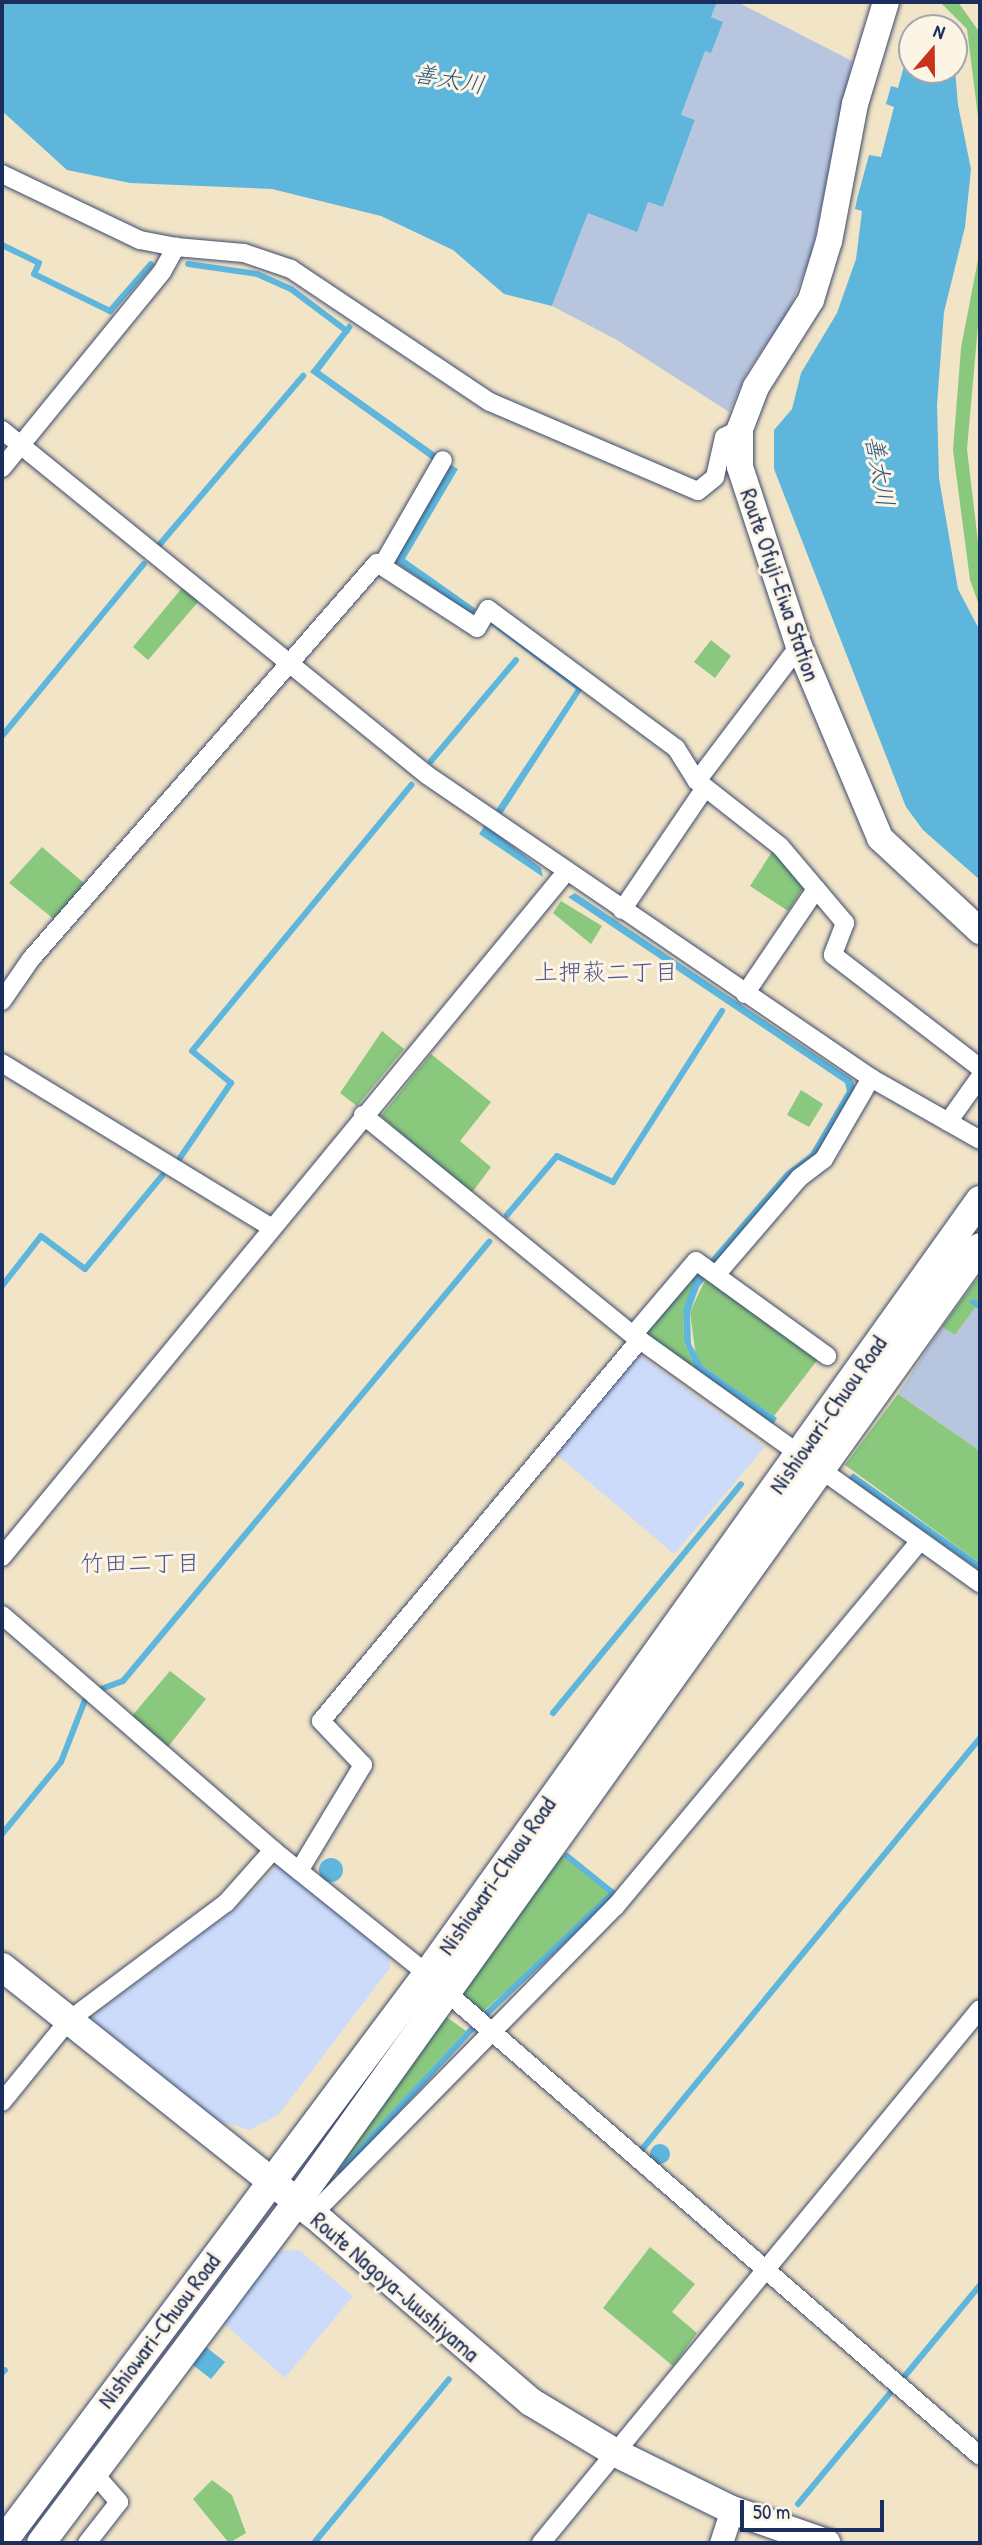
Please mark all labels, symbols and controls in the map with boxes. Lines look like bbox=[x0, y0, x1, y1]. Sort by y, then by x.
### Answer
north arrow bbox=[898, 14, 968, 84]
text: N bbox=[930, 17, 949, 45]
water label: 善太川 bbox=[411, 59, 487, 99]
water label: 善太川 bbox=[860, 433, 900, 509]
street label: Route Ofuji-Eiwa Station bbox=[734, 485, 826, 685]
district label: 上押萩二丁目 bbox=[534, 958, 678, 986]
street label: Nishiowari-Chuou Road bbox=[763, 1331, 893, 1499]
district label: 竹田二丁目 bbox=[80, 1549, 200, 1577]
street label: Nishiowari-Chuou Road bbox=[432, 1792, 562, 1960]
street label: Route Nagoya-Juushiyama bbox=[305, 2206, 485, 2368]
street label: Nishiowari-Chuou Road bbox=[92, 2248, 226, 2414]
scale bar bbox=[744, 2486, 888, 2530]
text: 50 m bbox=[753, 2497, 790, 2526]

